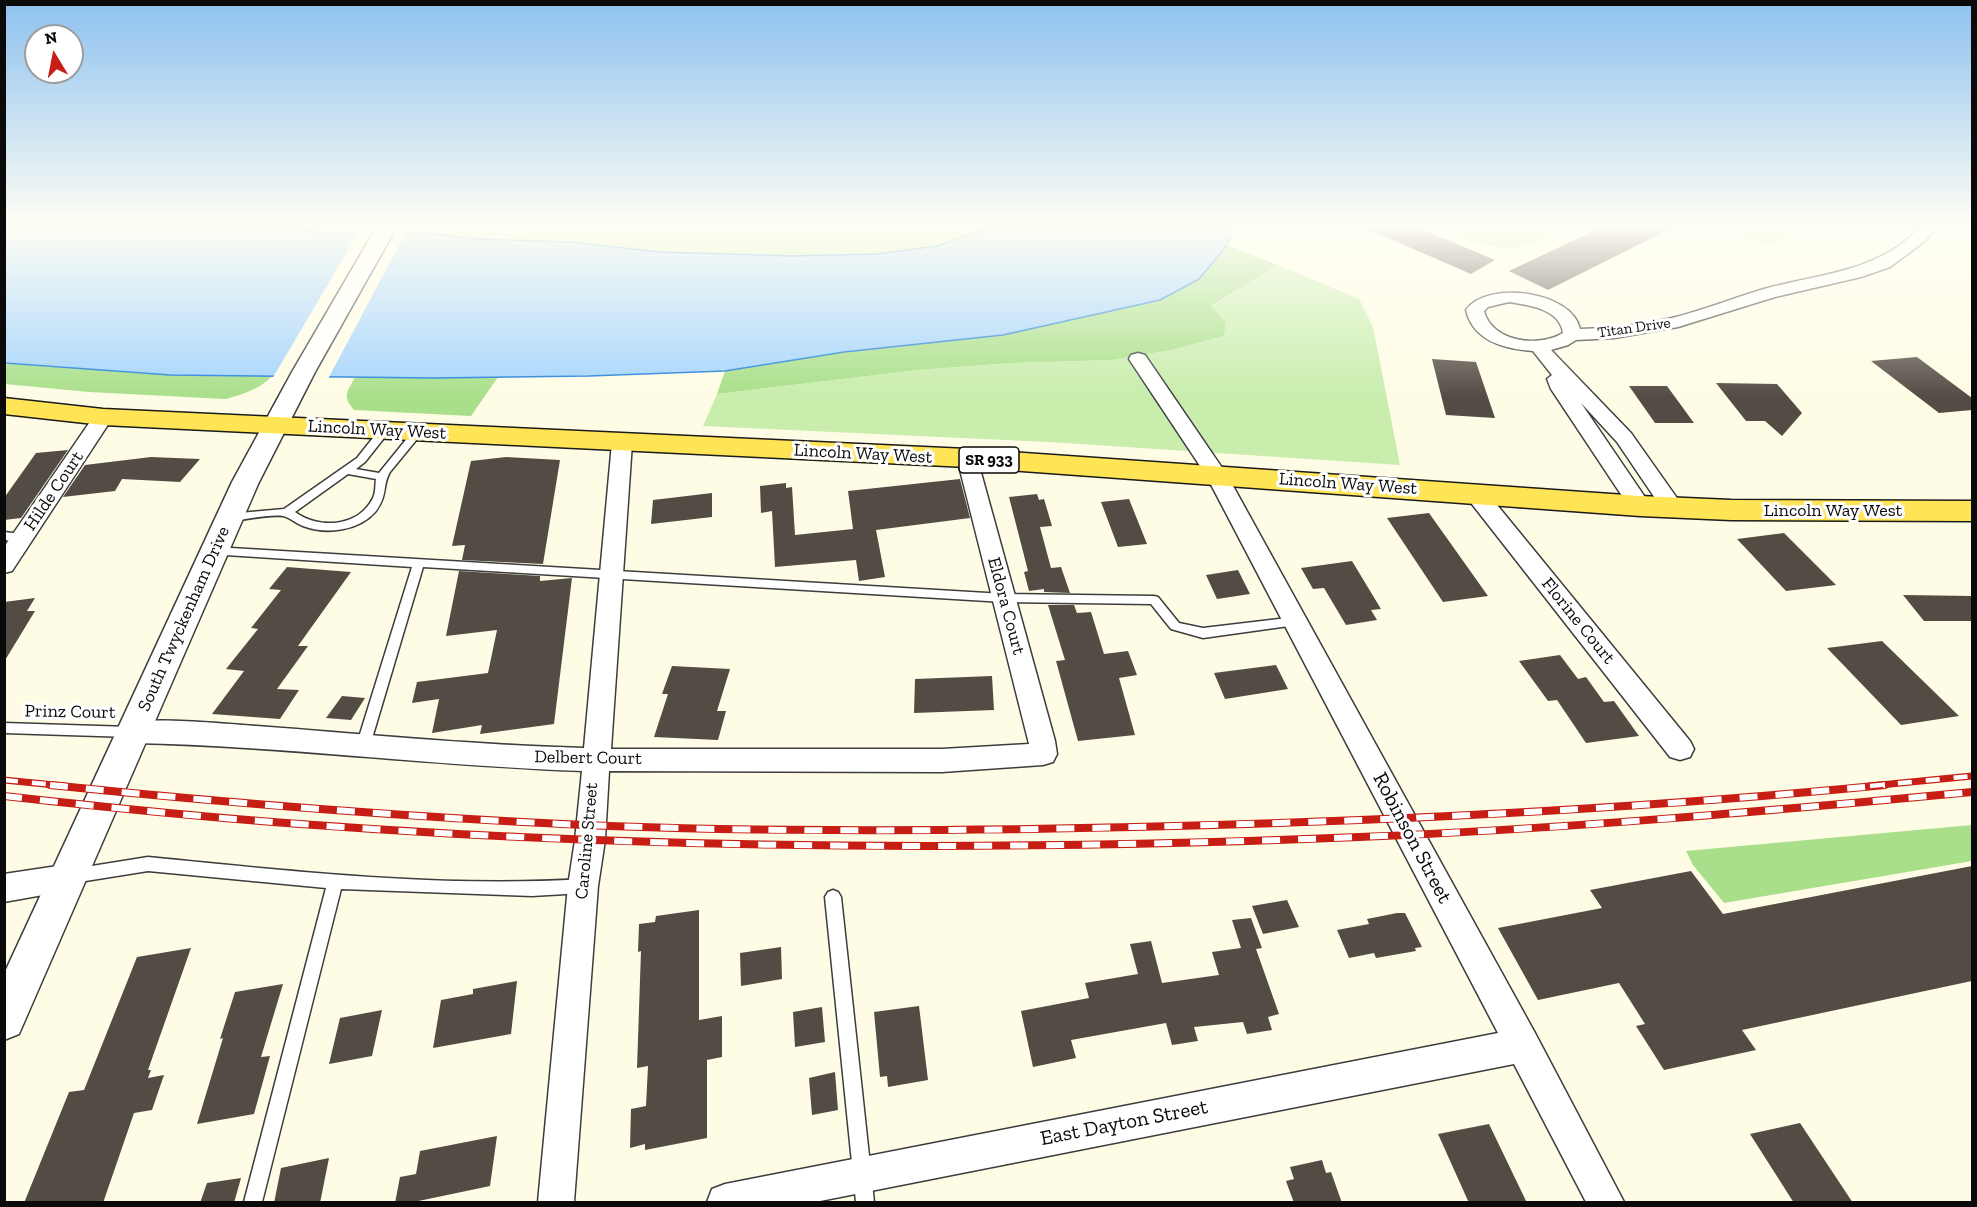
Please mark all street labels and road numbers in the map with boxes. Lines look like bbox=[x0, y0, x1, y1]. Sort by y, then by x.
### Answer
street label: Titan Drive bbox=[1596, 314, 1672, 342]
street label: Lincoln Way West bbox=[307, 416, 447, 444]
street label: Lincoln Way West bbox=[793, 440, 933, 468]
street label: Hilde Court bbox=[20, 447, 88, 535]
road number: SR 933 bbox=[959, 447, 1019, 473]
street label: Lincoln Way West bbox=[1278, 468, 1418, 500]
street label: Lincoln Way West bbox=[1764, 500, 1902, 522]
street label: South Twyckenham Drive bbox=[133, 523, 235, 715]
street label: Eldora Court bbox=[983, 555, 1029, 657]
street label: Florine Court bbox=[1537, 574, 1619, 668]
street label: Prinz Court bbox=[24, 700, 116, 724]
street label: Delbert Court bbox=[534, 746, 642, 770]
street label: Robinson Street bbox=[1367, 768, 1457, 908]
street label: Caroline Street bbox=[571, 782, 603, 900]
street label: East Dayton Street bbox=[1038, 1094, 1210, 1152]

